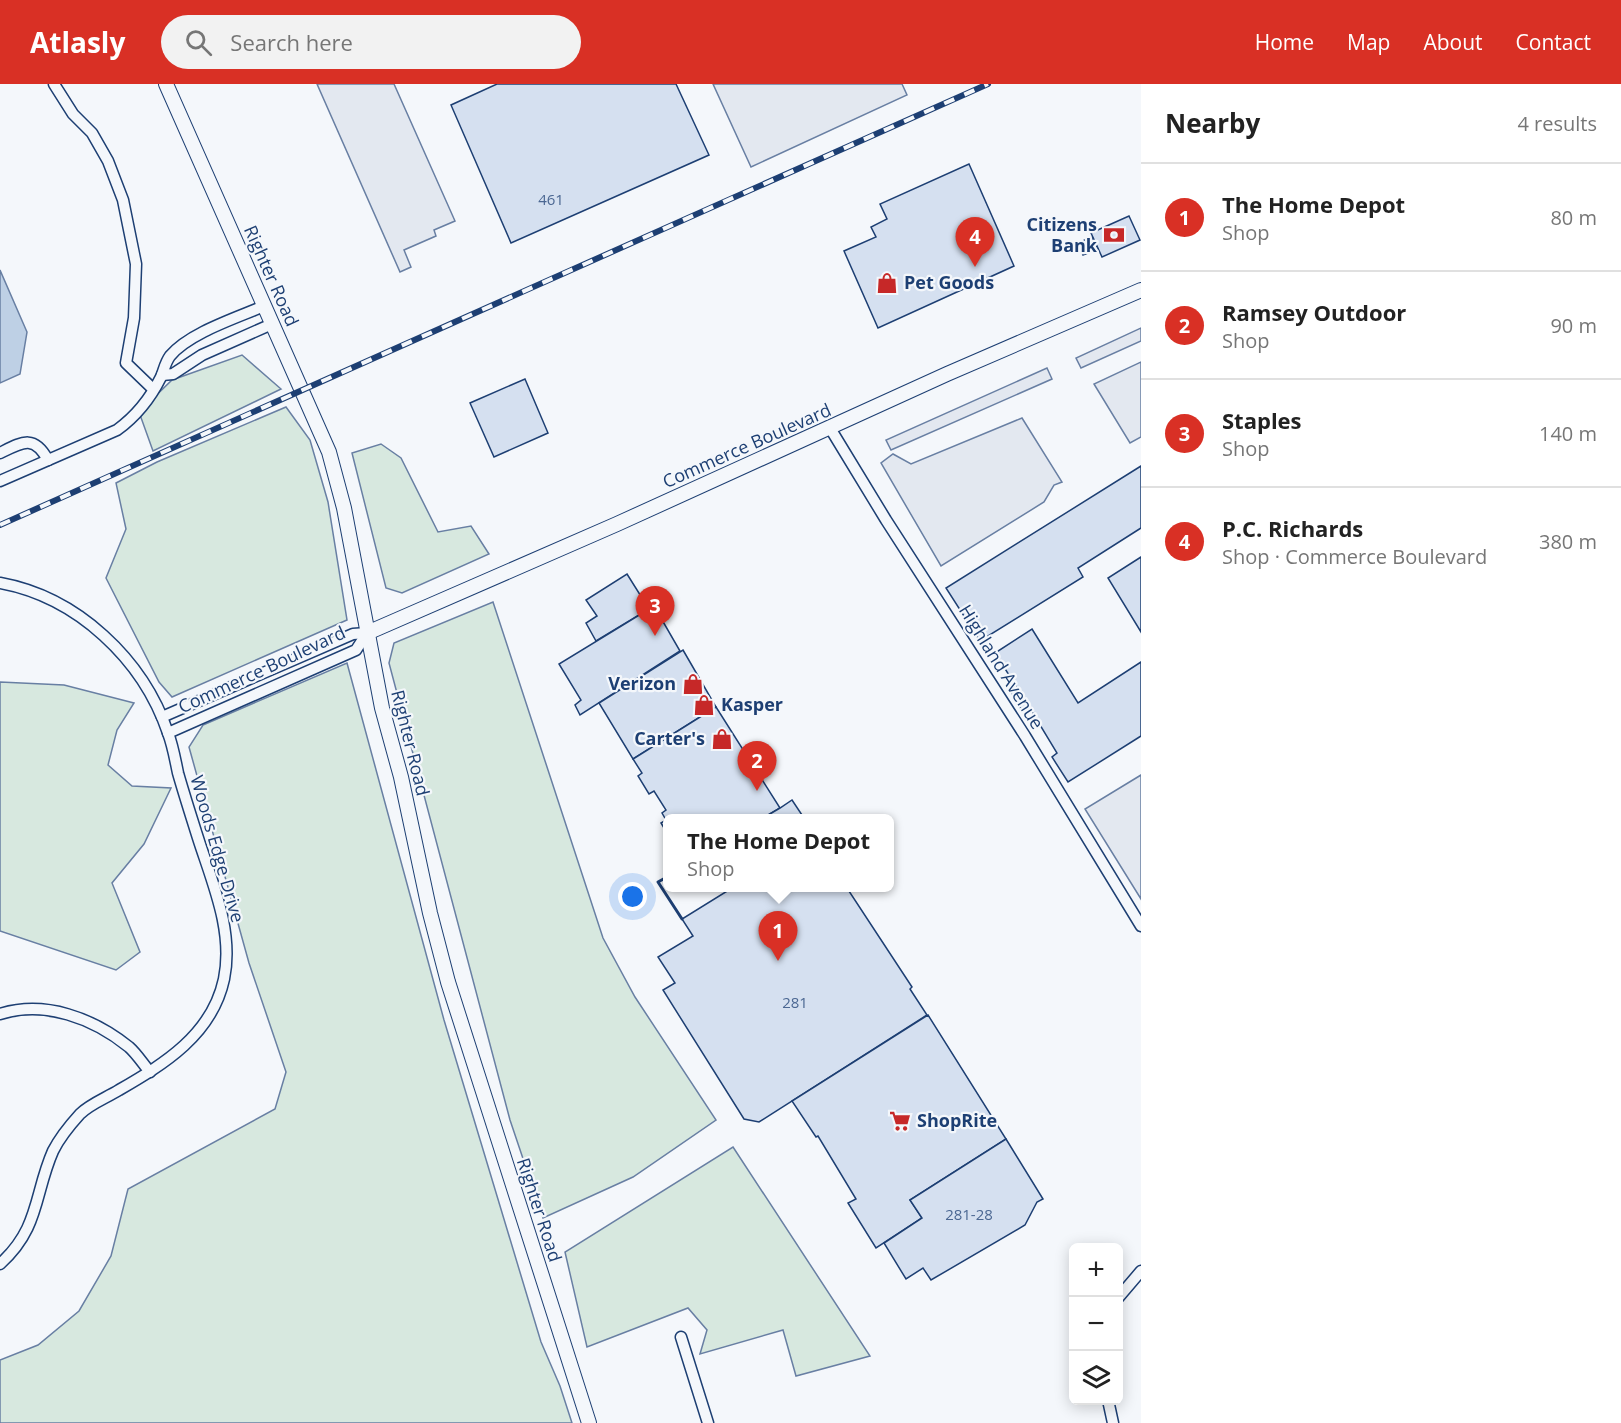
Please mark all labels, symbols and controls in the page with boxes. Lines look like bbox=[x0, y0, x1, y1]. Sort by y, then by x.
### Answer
search box bbox=[161, 15, 581, 69]
text: Atlasly bbox=[30, 23, 125, 61]
icon: search bbox=[182, 26, 215, 59]
text: Search here bbox=[230, 27, 353, 57]
text: Home bbox=[1255, 28, 1314, 56]
text: Map bbox=[1347, 28, 1390, 56]
text: About bbox=[1423, 28, 1483, 56]
text: Contact bbox=[1516, 28, 1591, 56]
text: Nearby bbox=[1165, 105, 1260, 141]
text: 4 results bbox=[1517, 110, 1597, 137]
house number: 461 bbox=[538, 189, 564, 209]
text: The Home Depot bbox=[1222, 189, 1405, 219]
text: 1 bbox=[1179, 204, 1190, 231]
text: 80 m bbox=[1550, 204, 1597, 231]
place label: Citizens Bank bbox=[1027, 212, 1098, 257]
pin: 4 bbox=[956, 218, 994, 267]
text: Shop bbox=[1222, 219, 1270, 246]
street label: Righter Road bbox=[239, 221, 305, 330]
bank icon: Citizens Bank bbox=[1102, 223, 1126, 247]
place label: Pet Goods bbox=[904, 270, 994, 294]
shop icon: Pet Goods bbox=[875, 271, 899, 295]
text: Ramsey Outdoor bbox=[1222, 297, 1406, 327]
text: 2 bbox=[1179, 312, 1190, 339]
text: 90 m bbox=[1550, 312, 1597, 339]
text: Shop bbox=[1222, 327, 1270, 354]
street label: Commerce Boulevard bbox=[659, 397, 835, 493]
text: Staples bbox=[1222, 405, 1302, 435]
text: 3 bbox=[1179, 420, 1190, 447]
text: 140 m bbox=[1539, 420, 1597, 447]
text: Shop bbox=[1222, 435, 1270, 462]
text: P.C. Richards bbox=[1222, 513, 1363, 543]
text: 4 bbox=[1179, 528, 1190, 555]
text: 380 m bbox=[1539, 528, 1597, 555]
text: Shop · Commerce Boulevard bbox=[1222, 543, 1487, 570]
pin: 3 bbox=[636, 586, 674, 636]
street label: Highland Avenue bbox=[954, 600, 1050, 733]
street label: Commerce Boulevard bbox=[174, 620, 349, 718]
place label: Verizon bbox=[608, 671, 676, 695]
shop icon: Verizon bbox=[681, 672, 705, 696]
street label: Righter Road bbox=[386, 687, 436, 798]
place label: Kasper bbox=[721, 692, 783, 716]
shop icon: Kasper bbox=[692, 693, 716, 717]
place label: Carter's bbox=[634, 726, 705, 750]
shop icon: Carter's bbox=[710, 727, 734, 751]
pin: 2 bbox=[738, 742, 777, 791]
street label: Woods Edge Drive bbox=[185, 772, 250, 925]
popup bbox=[663, 814, 894, 892]
text: The Home Depot bbox=[687, 825, 870, 855]
text: Shop bbox=[687, 855, 734, 882]
your location bbox=[618, 882, 647, 911]
pin: 1 bbox=[758, 912, 798, 961]
house number: 281 bbox=[782, 992, 808, 1012]
place label: ShopRite bbox=[917, 1108, 997, 1132]
supermarket icon: ShopRite bbox=[888, 1109, 912, 1133]
street label: Righter Road bbox=[512, 1155, 568, 1265]
house number: 281-28 bbox=[945, 1204, 993, 1224]
map controls bbox=[1069, 1243, 1123, 1405]
button: + bbox=[1069, 1243, 1123, 1297]
button: − bbox=[1069, 1297, 1123, 1351]
button: layers bbox=[1069, 1351, 1123, 1405]

